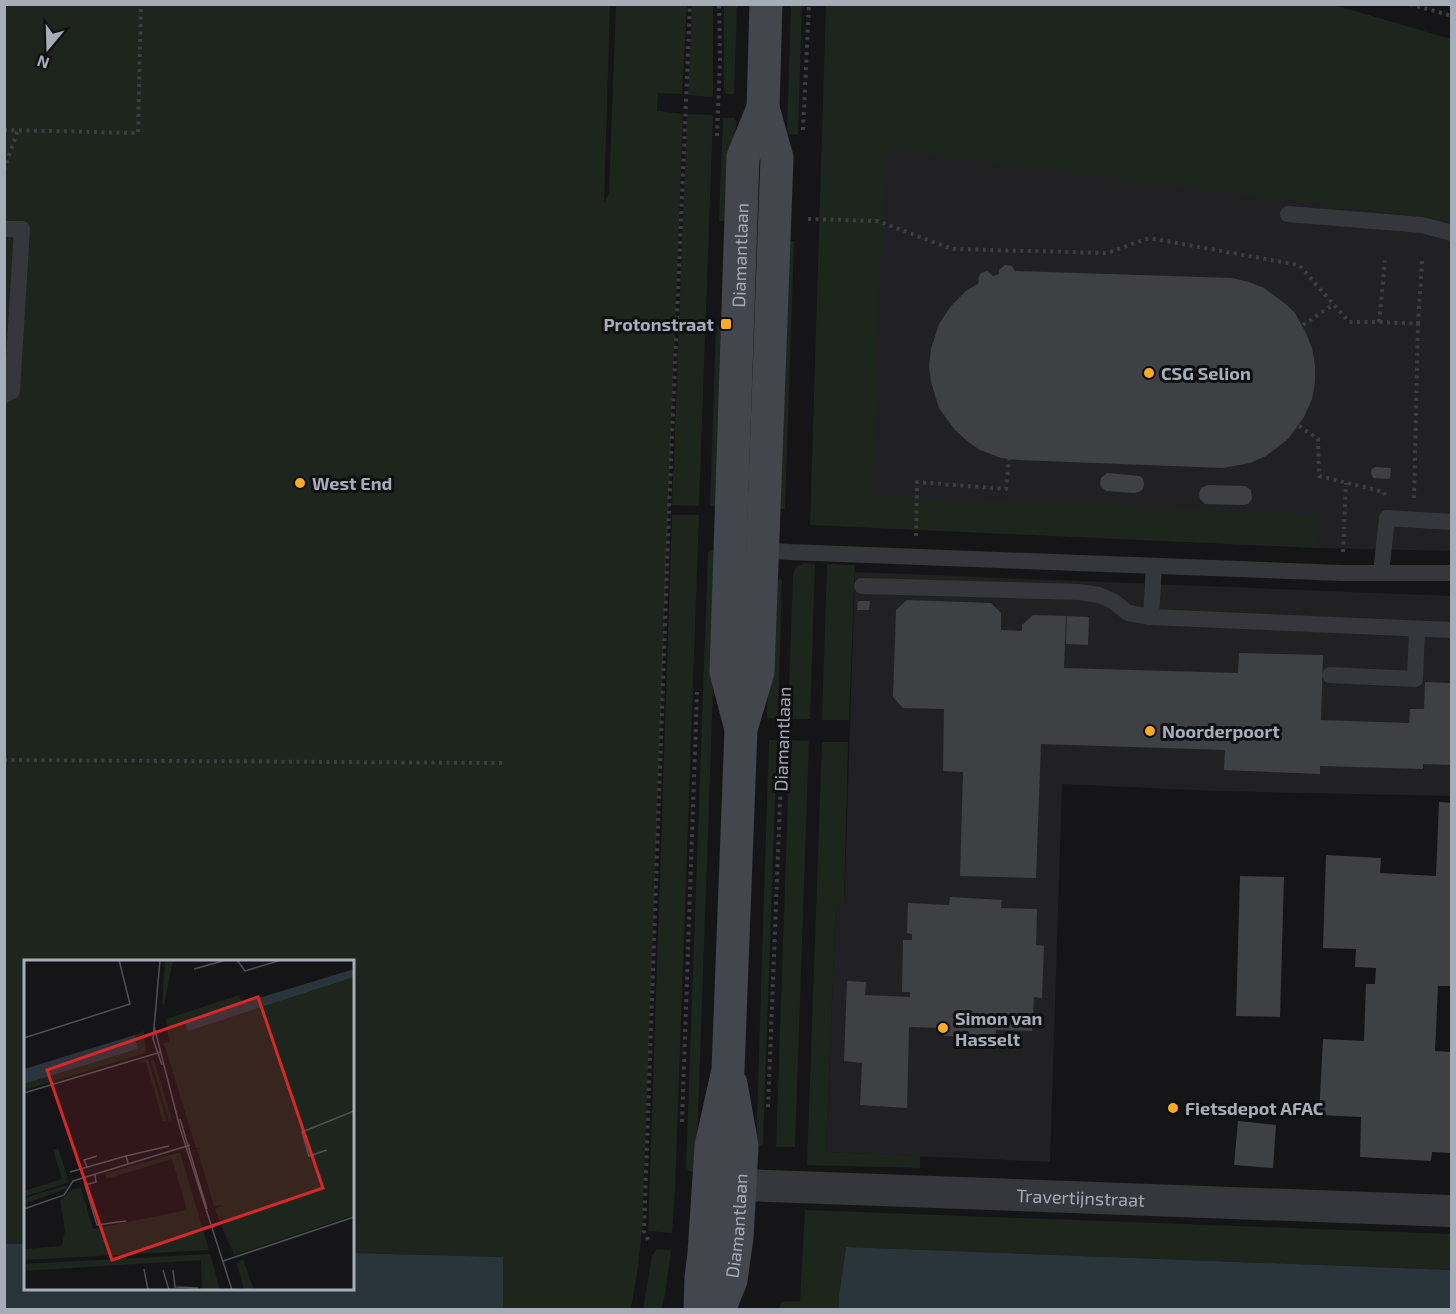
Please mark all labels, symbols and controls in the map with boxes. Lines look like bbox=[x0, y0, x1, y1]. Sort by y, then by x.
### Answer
north arrow bbox=[18, 18, 78, 78]
text: N bbox=[34, 52, 52, 74]
street label: Diamantlaan bbox=[727, 202, 752, 308]
place label: Protonstraat bbox=[603, 313, 715, 335]
marker: Protonstraat bbox=[719, 317, 733, 331]
place label: CSG Selion bbox=[1161, 362, 1251, 384]
marker: CSG Selion bbox=[1142, 366, 1156, 380]
place label: West End bbox=[312, 472, 392, 494]
marker: West End bbox=[293, 476, 307, 490]
street label: Diamantlaan bbox=[769, 686, 795, 792]
place label: Noorderpoort bbox=[1162, 720, 1280, 742]
marker: Noorderpoort bbox=[1143, 724, 1157, 738]
inset map bbox=[24, 960, 354, 1290]
place label: Simon van Hasselt bbox=[955, 1007, 1042, 1050]
marker: Simon van Hasselt bbox=[936, 1021, 950, 1035]
place label: Fietsdepot AFAC bbox=[1185, 1097, 1324, 1119]
marker: Fietsdepot AFAC bbox=[1166, 1101, 1180, 1115]
street label: Diamantlaan bbox=[720, 1173, 752, 1279]
street label: Travertijnstraat bbox=[1016, 1184, 1145, 1211]

